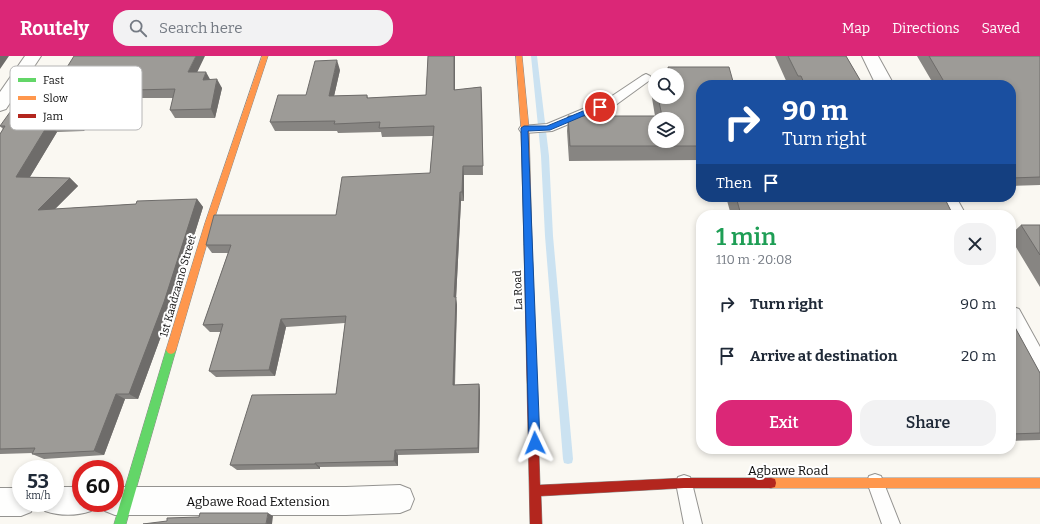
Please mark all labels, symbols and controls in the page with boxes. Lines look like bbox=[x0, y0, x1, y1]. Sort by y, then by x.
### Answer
search box bbox=[113, 10, 393, 46]
text: Routely bbox=[20, 17, 89, 40]
icon: search bbox=[127, 17, 149, 39]
text: Search here bbox=[159, 19, 242, 37]
text: Map bbox=[842, 20, 870, 37]
text: Directions bbox=[892, 20, 960, 37]
text: Saved bbox=[982, 20, 1020, 37]
legend bbox=[10, 66, 142, 130]
map controls bbox=[648, 68, 684, 148]
button: search bbox=[648, 68, 684, 104]
text: Fast bbox=[43, 74, 64, 87]
pin bbox=[583, 90, 617, 124]
text: Slow bbox=[43, 92, 68, 105]
text: 90 m bbox=[782, 94, 848, 127]
icon: arrive bbox=[589, 96, 611, 118]
icon: right bbox=[716, 96, 768, 148]
text: Jam bbox=[42, 110, 63, 123]
button: layers bbox=[648, 112, 684, 148]
text: Turn right bbox=[782, 128, 867, 150]
icon: arrive bbox=[760, 172, 782, 194]
text: Then bbox=[716, 174, 752, 192]
text: 1 min bbox=[716, 223, 776, 251]
button: close bbox=[954, 223, 996, 265]
street label: 1st Kaadzaano Street bbox=[157, 233, 199, 339]
text: 110 m · 20:08 bbox=[716, 252, 792, 267]
street label: La Road bbox=[511, 269, 525, 310]
icon: right bbox=[716, 293, 738, 315]
text: Turn right bbox=[750, 295, 823, 313]
text: 90 m bbox=[960, 295, 996, 313]
icon: arrive bbox=[716, 345, 738, 367]
text: Arrive at destination bbox=[750, 347, 897, 365]
text: 20 m bbox=[961, 347, 996, 365]
button: Exit bbox=[716, 400, 852, 446]
button: Share bbox=[860, 400, 996, 446]
position arrow bbox=[514, 422, 556, 464]
speed limit sign: 60 bbox=[72, 460, 124, 512]
street label: Agbawe Road bbox=[748, 463, 829, 478]
text: 53 bbox=[27, 469, 49, 493]
text: km/h bbox=[26, 490, 50, 502]
street label: Agbawe Road Extension bbox=[186, 494, 331, 509]

